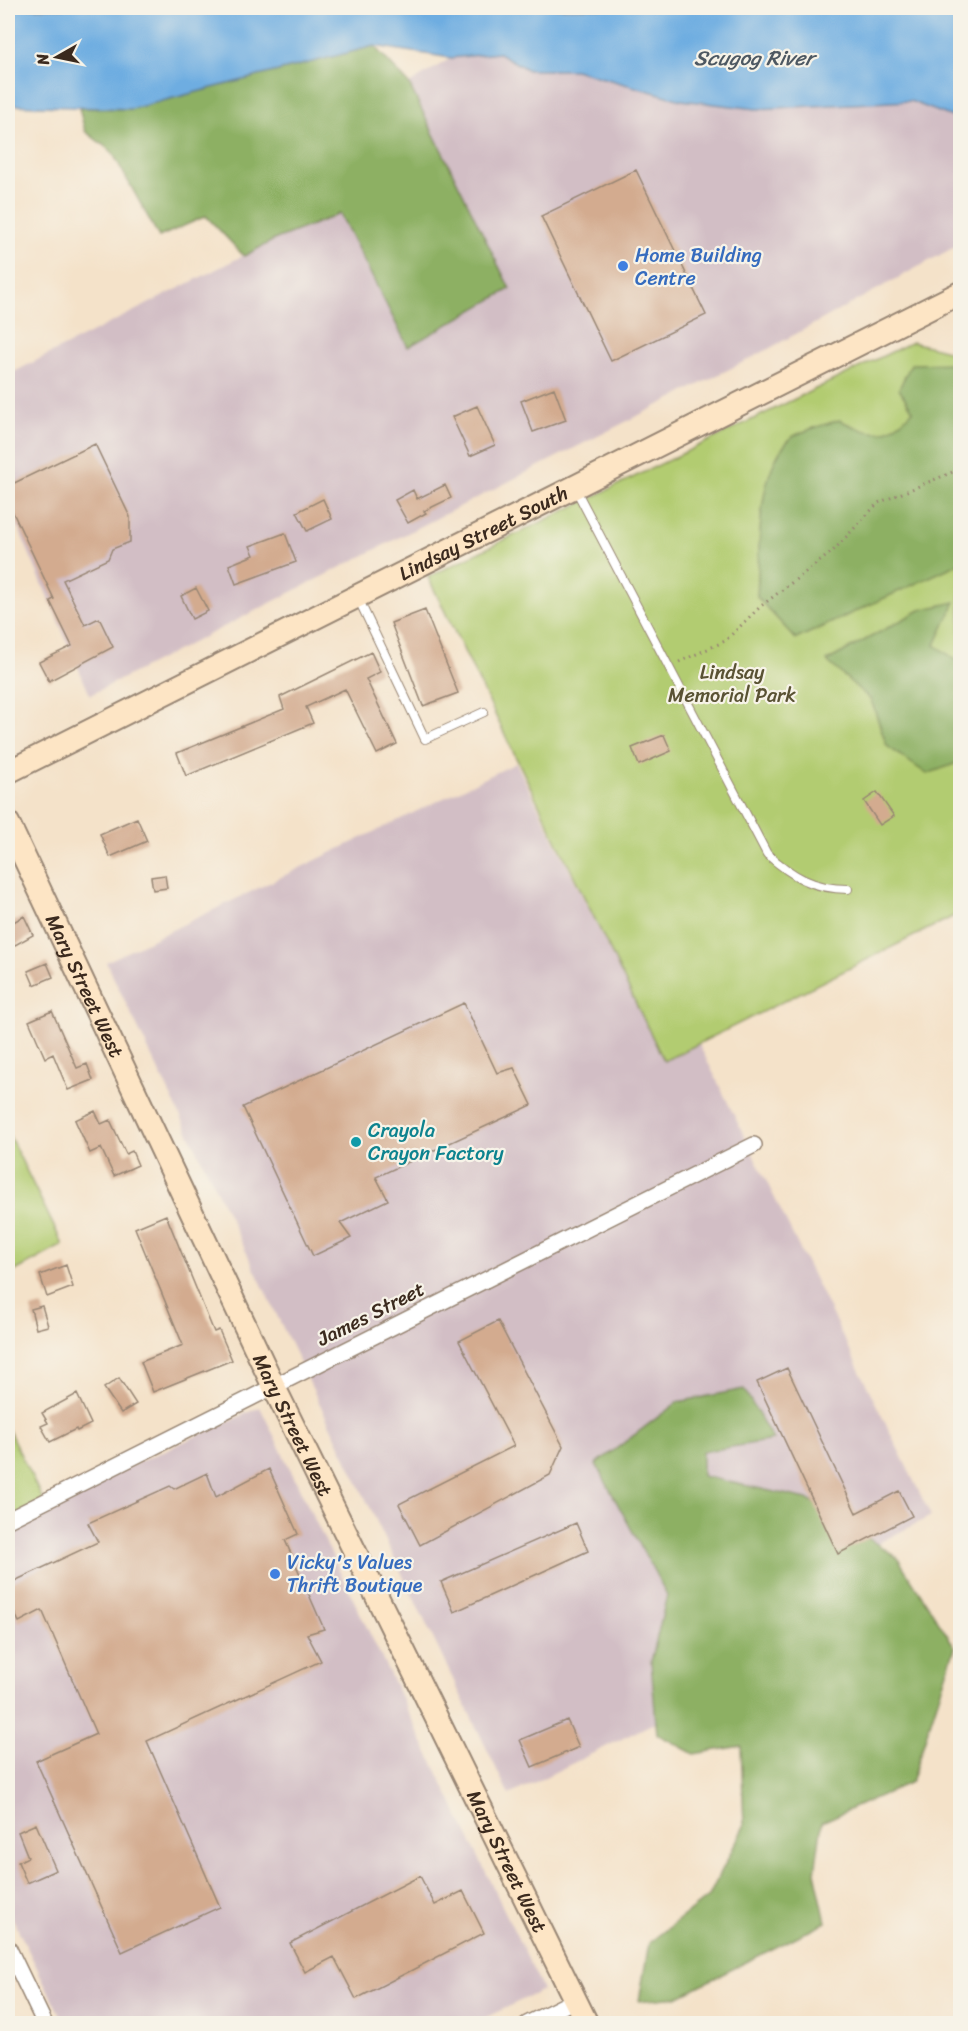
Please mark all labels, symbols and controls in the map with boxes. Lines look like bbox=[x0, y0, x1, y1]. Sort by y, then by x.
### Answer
north arrow bbox=[27, 27, 87, 87]
water label: Scugog River bbox=[694, 39, 818, 77]
text: N bbox=[27, 51, 58, 68]
place label: Home Building Centre bbox=[635, 238, 762, 296]
marker: Home Building Centre bbox=[616, 259, 630, 273]
street label: Lindsay Street South bbox=[392, 475, 574, 590]
park label: Lindsay Memorial Park bbox=[668, 655, 796, 713]
street label: Mary Street West bbox=[36, 908, 134, 1064]
place label: Crayola Crayon Factory bbox=[368, 1113, 504, 1171]
marker: Crayola Crayon Factory bbox=[349, 1135, 363, 1149]
street label: James Street bbox=[310, 1272, 431, 1357]
street label: Mary Street West bbox=[243, 1348, 343, 1503]
place label: Vicky's Values Thrift Boutique bbox=[287, 1545, 423, 1603]
marker: Vicky's Values Thrift Boutique bbox=[268, 1567, 282, 1581]
street label: Mary Street West bbox=[457, 1784, 557, 1939]

